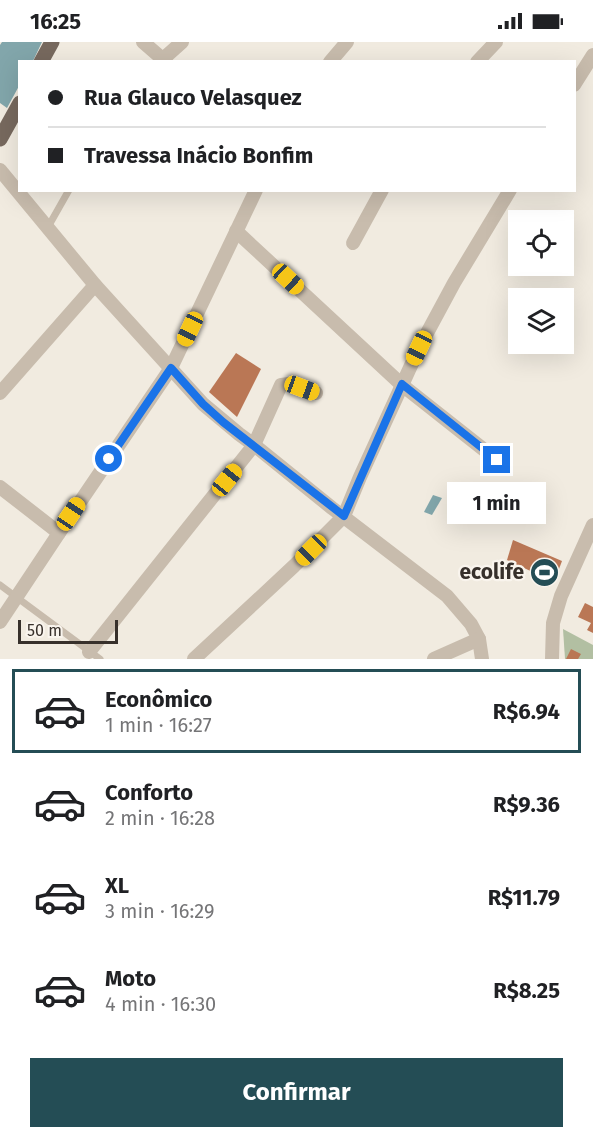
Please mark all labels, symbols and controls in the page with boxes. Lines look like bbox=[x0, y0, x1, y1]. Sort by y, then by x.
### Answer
text: 16:25 bbox=[30, 8, 81, 35]
text: Rua Glauco Velasquez bbox=[84, 84, 302, 111]
text: Travessa Inácio Bonfim bbox=[84, 142, 313, 169]
map controls bbox=[508, 210, 574, 354]
button: locate bbox=[508, 210, 574, 276]
car bbox=[269, 260, 307, 298]
button: layers bbox=[508, 288, 574, 354]
car bbox=[174, 309, 206, 349]
car bbox=[403, 328, 435, 368]
car bbox=[282, 373, 322, 403]
route start bbox=[95, 445, 122, 472]
route end bbox=[483, 446, 510, 473]
car bbox=[209, 460, 245, 500]
callout: 1 min bbox=[448, 481, 546, 523]
text: 1 min bbox=[472, 491, 521, 515]
car bbox=[53, 494, 89, 534]
car bbox=[292, 531, 330, 569]
sports icon: ecolife bbox=[529, 556, 561, 588]
place label: ecolife bbox=[459, 559, 524, 585]
scale bar bbox=[18, 617, 118, 644]
text: 50 m bbox=[27, 621, 62, 640]
icon: car bbox=[33, 684, 87, 738]
text: Econômico bbox=[105, 686, 212, 713]
text: R$6.94 bbox=[493, 698, 560, 725]
text: 1 min · 16:27 bbox=[105, 713, 212, 737]
icon: car bbox=[33, 777, 87, 831]
text: Conforto bbox=[105, 779, 193, 806]
text: R$9.36 bbox=[493, 791, 560, 818]
text: 2 min · 16:28 bbox=[105, 806, 215, 830]
icon: car bbox=[33, 870, 87, 924]
text: XL bbox=[105, 872, 129, 899]
text: R$11.79 bbox=[488, 884, 560, 911]
text: 3 min · 16:29 bbox=[105, 899, 215, 923]
icon: car bbox=[33, 963, 87, 1017]
text: Moto bbox=[105, 965, 156, 992]
text: R$8.25 bbox=[493, 977, 560, 1004]
text: 4 min · 16:30 bbox=[105, 992, 216, 1016]
button: Confirmar bbox=[30, 1058, 563, 1127]

